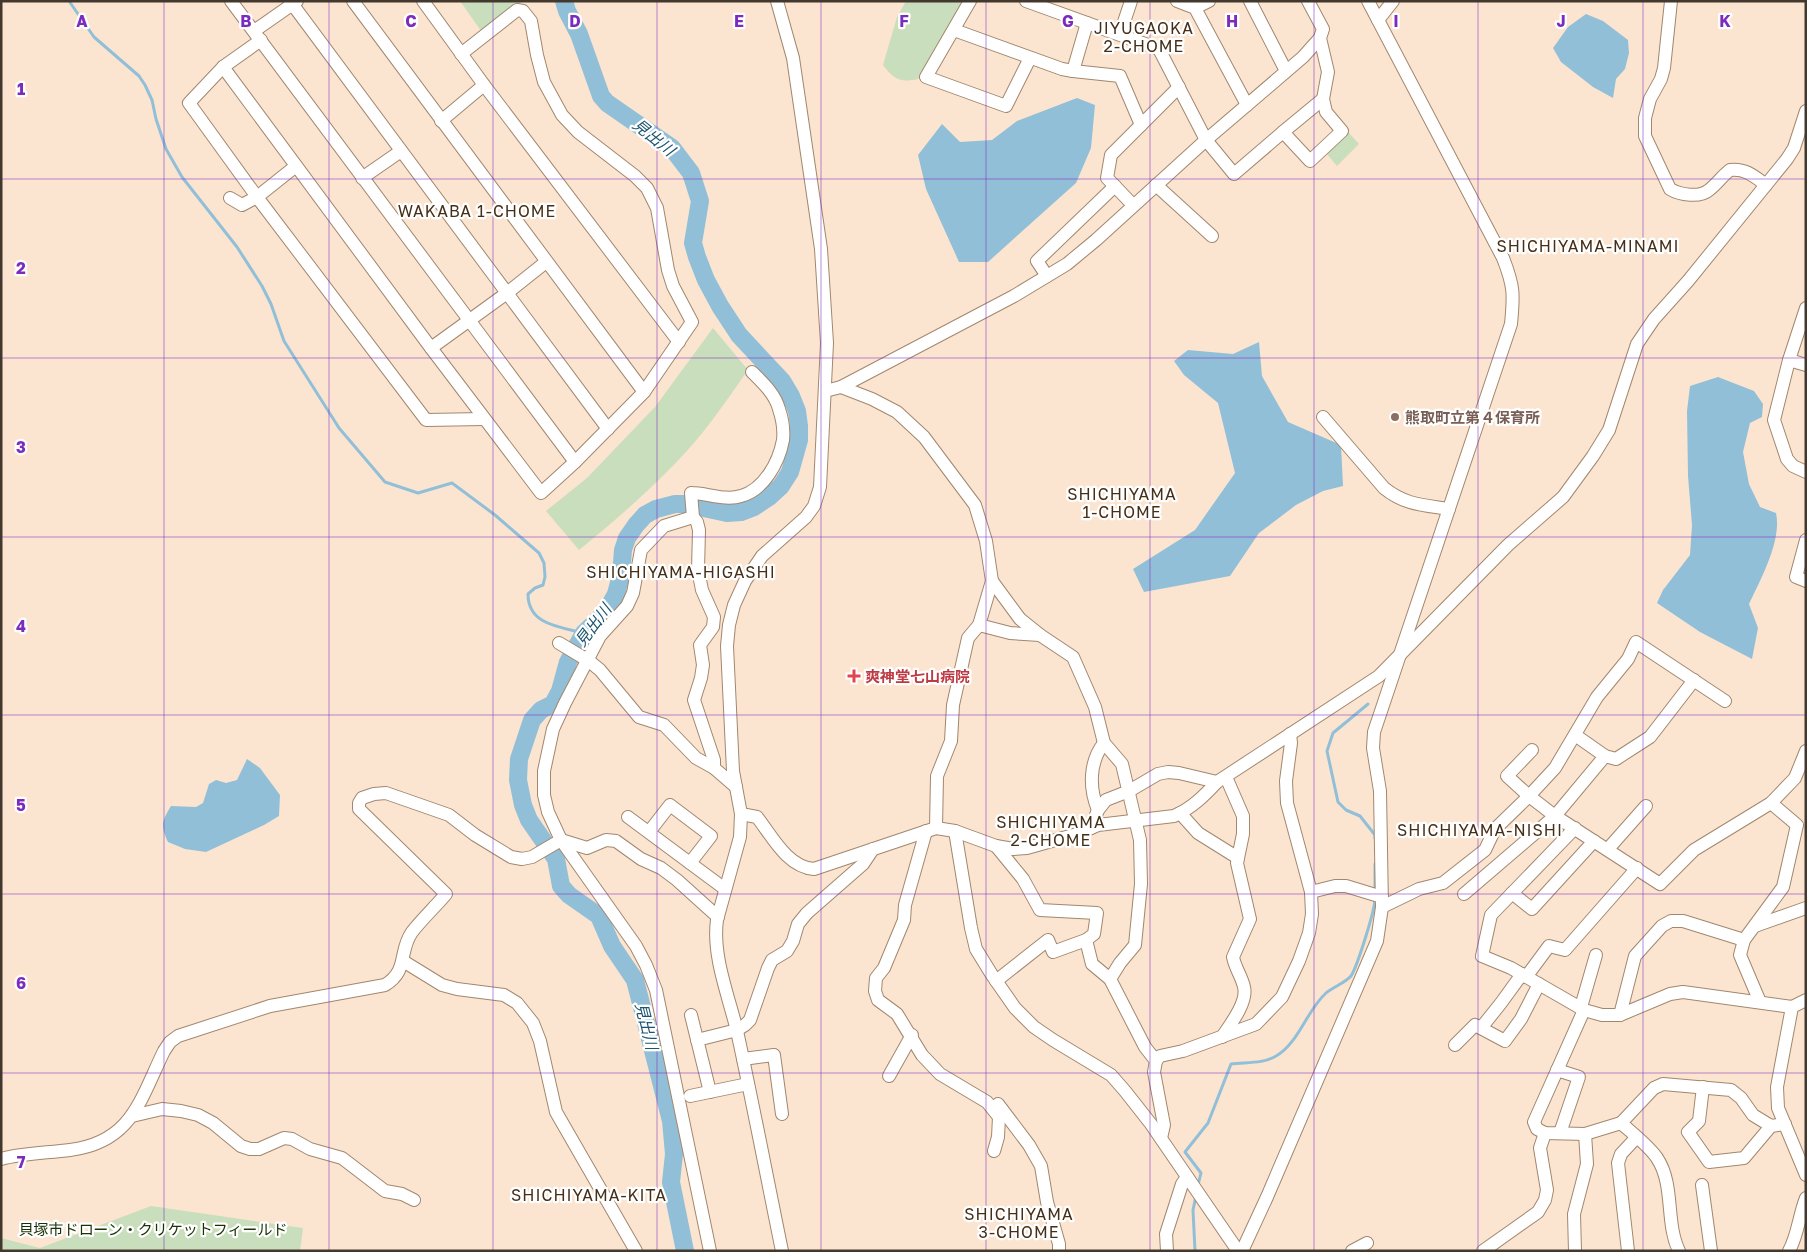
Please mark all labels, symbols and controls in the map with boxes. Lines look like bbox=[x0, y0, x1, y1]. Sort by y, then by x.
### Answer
text: A bbox=[76, 11, 88, 31]
text: B bbox=[240, 11, 252, 31]
text: C bbox=[405, 11, 417, 31]
text: D bbox=[569, 11, 581, 31]
text: E bbox=[734, 11, 744, 31]
text: F bbox=[899, 11, 909, 31]
text: G bbox=[1062, 11, 1074, 31]
text: H bbox=[1226, 11, 1238, 31]
text: I bbox=[1393, 11, 1399, 31]
text: J bbox=[1556, 11, 1566, 31]
text: K bbox=[1719, 11, 1731, 31]
district label: JIYUGAOKA 2-CHOME bbox=[1094, 18, 1194, 56]
text: 1 bbox=[17, 79, 25, 99]
water label: 見出川 bbox=[629, 114, 680, 161]
district label: WAKABA 1-CHOME bbox=[398, 201, 556, 221]
district label: SHICHIYAMA-MINAMI bbox=[1497, 236, 1679, 256]
text: 2 bbox=[16, 258, 26, 278]
place label: 熊取町立第４保育所 bbox=[1405, 408, 1540, 426]
marker: 熊取町立第４保育所 bbox=[1389, 411, 1401, 423]
text: 3 bbox=[16, 437, 26, 457]
district label: SHICHIYAMA 1-CHOME bbox=[1067, 484, 1177, 522]
district label: SHICHIYAMA-HIGASHI bbox=[586, 562, 776, 582]
water label: 見出川 bbox=[571, 598, 617, 650]
text: 4 bbox=[16, 616, 26, 636]
place label: 爽神堂七山病院 bbox=[865, 667, 970, 685]
marker: 爽神堂七山病院 bbox=[847, 669, 861, 683]
text: 5 bbox=[16, 795, 26, 815]
district label: SHICHIYAMA 2-CHOME bbox=[996, 812, 1106, 850]
district label: SHICHIYAMA-NISHI bbox=[1397, 820, 1563, 840]
text: 6 bbox=[16, 973, 26, 993]
water label: 見出川 bbox=[631, 1000, 663, 1054]
text: 7 bbox=[17, 1152, 26, 1172]
district label: SHICHIYAMA-KITA bbox=[511, 1185, 667, 1205]
district label: SHICHIYAMA 3-CHOME bbox=[964, 1204, 1074, 1242]
park label: 貝塚市ドローン・クリケットフィールド bbox=[19, 1220, 287, 1238]

